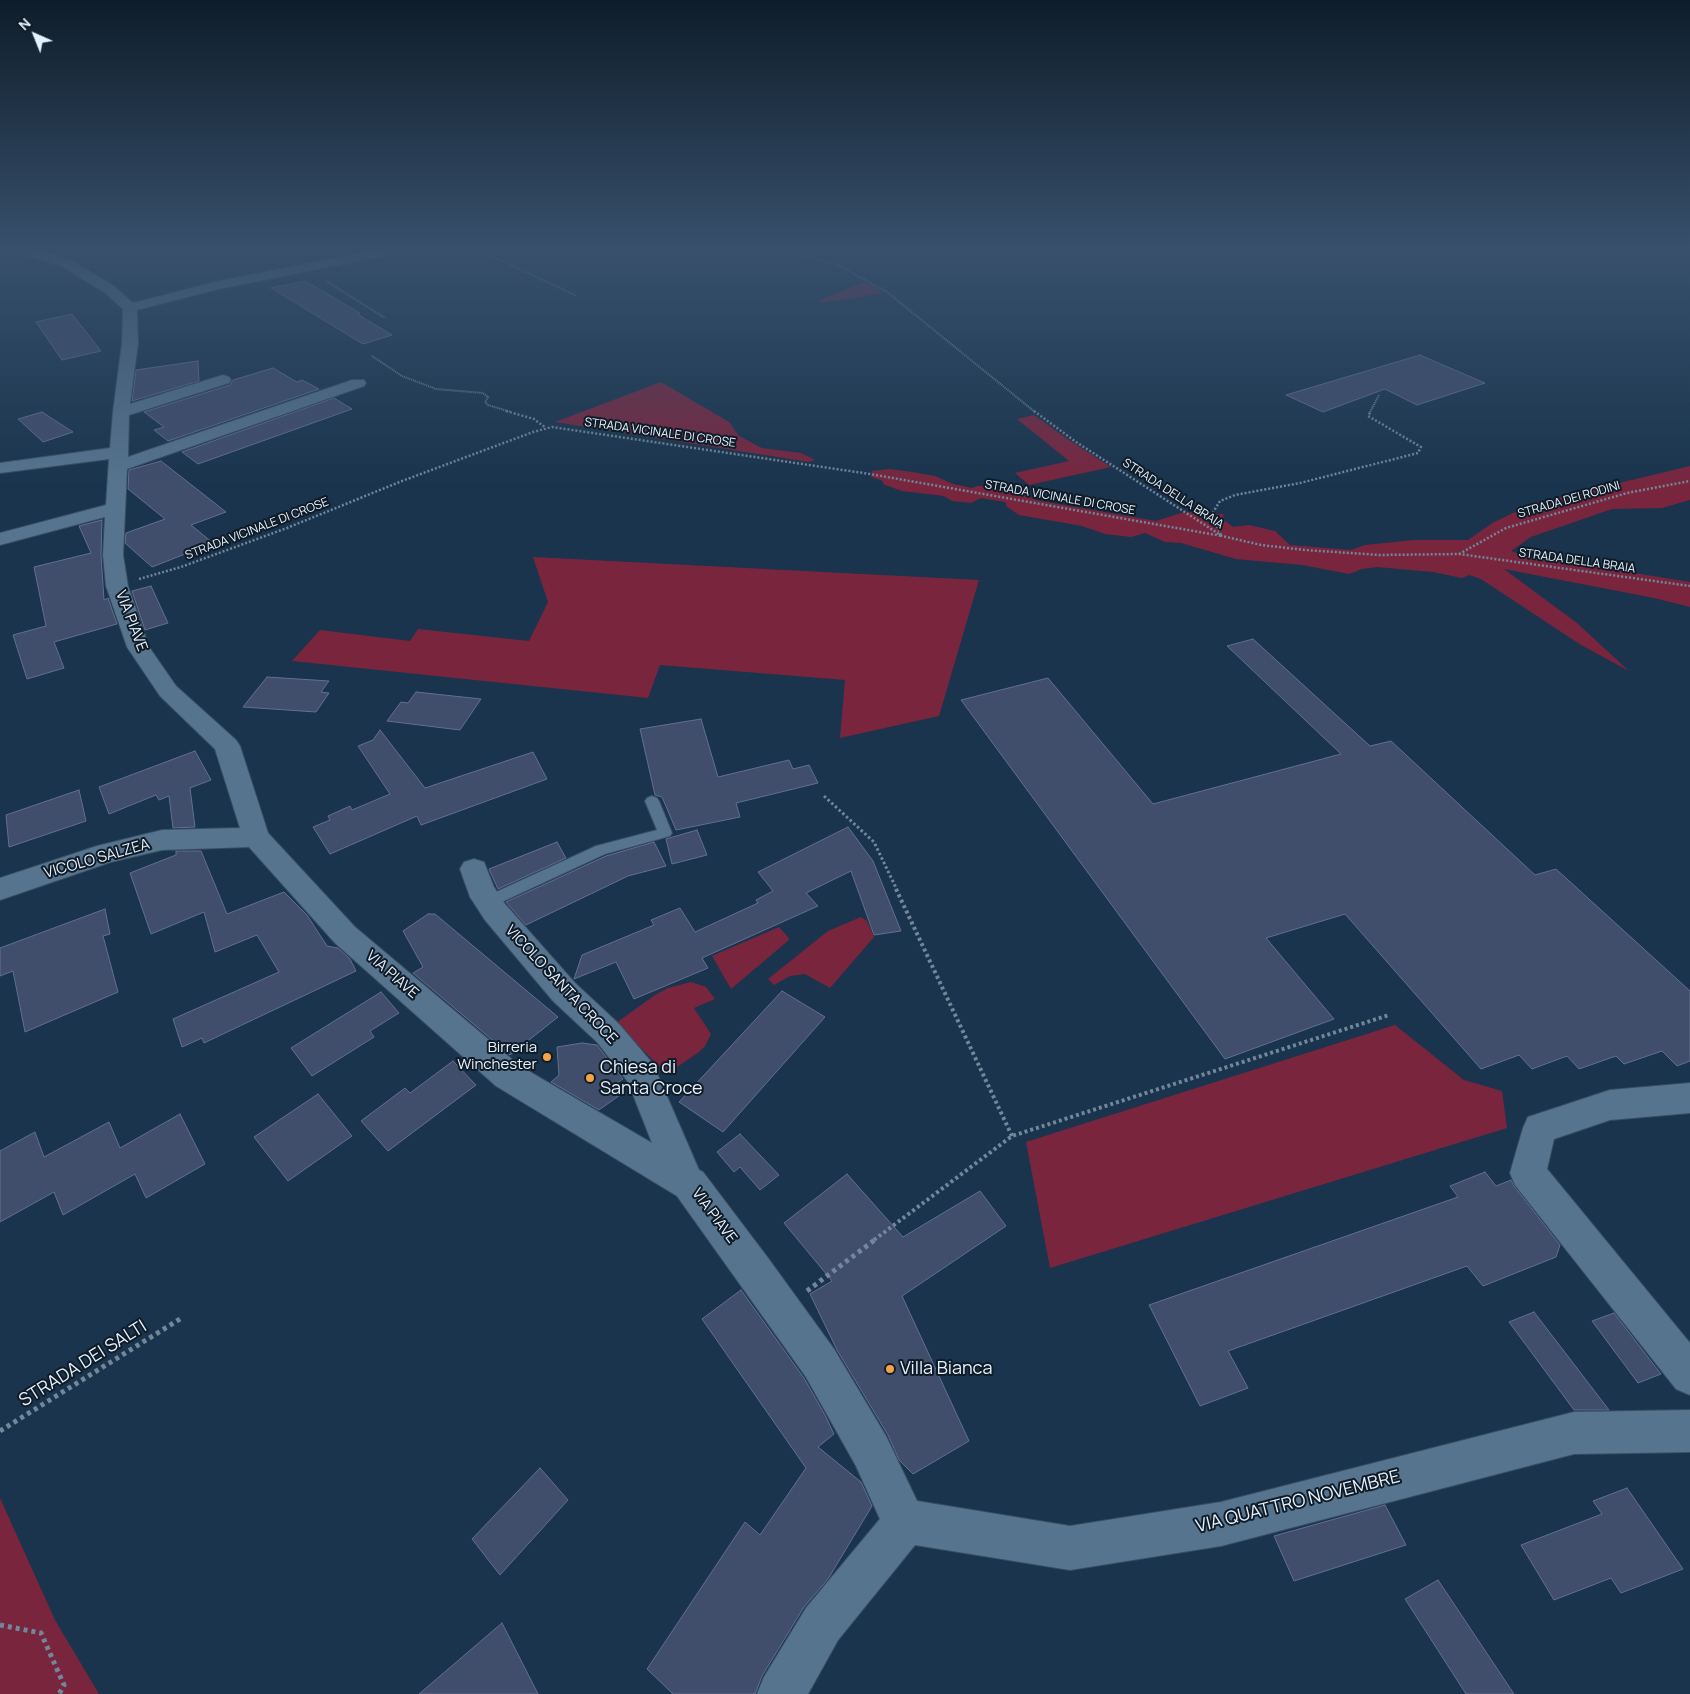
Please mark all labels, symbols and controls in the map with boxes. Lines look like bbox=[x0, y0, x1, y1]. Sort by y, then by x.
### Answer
north arrow bbox=[10, 10, 60, 60]
text: N bbox=[14, 14, 34, 34]
street label: STRADA VICINALE DI CROSE bbox=[583, 415, 737, 451]
street label: STRADA DELLA BRAIA bbox=[1120, 456, 1226, 532]
street label: STRADA VICINALE DI CROSE bbox=[984, 478, 1136, 518]
street label: STRADA DEI RODINI bbox=[1516, 479, 1622, 521]
street label: STRADA VICINALE DI CROSE bbox=[183, 495, 331, 563]
street label: STRADA DELLA BRAIA bbox=[1518, 546, 1636, 576]
street label: VIA PIAVE bbox=[111, 588, 151, 654]
street label: VICOLO SALZEA bbox=[42, 835, 152, 883]
street label: VICOLO SANTA CROCE bbox=[501, 922, 621, 1048]
street label: VIA PIAVE bbox=[362, 947, 422, 1003]
place label: Birreria Winchester bbox=[457, 1039, 537, 1074]
marker: Birreria Winchester bbox=[541, 1051, 553, 1063]
place label: Chiesa di Santa Croce bbox=[600, 1057, 703, 1100]
marker: Chiesa di Santa Croce bbox=[584, 1072, 596, 1084]
street label: VIA PIAVE bbox=[688, 1185, 740, 1247]
street label: STRADA DEI SALTI bbox=[15, 1316, 151, 1412]
place label: Villa Bianca bbox=[900, 1358, 992, 1380]
marker: Villa Bianca bbox=[884, 1363, 896, 1375]
street label: VIA QUATTRO NOVEMBRE bbox=[1194, 1466, 1402, 1538]

